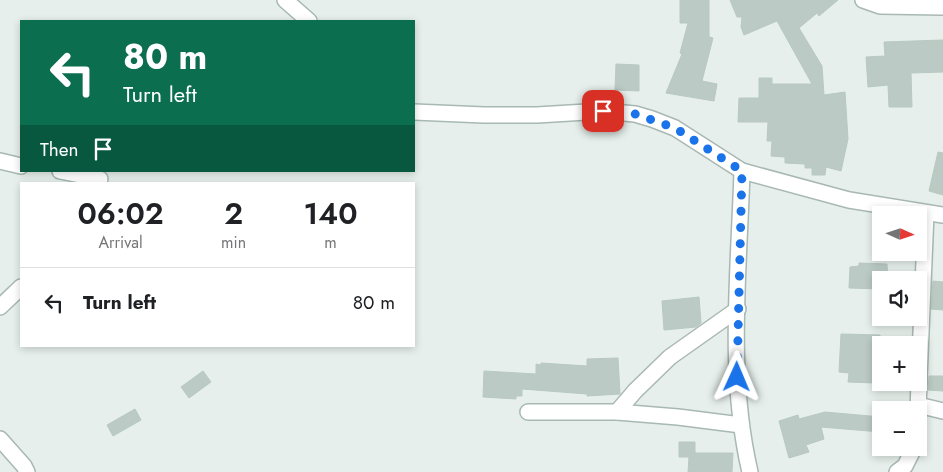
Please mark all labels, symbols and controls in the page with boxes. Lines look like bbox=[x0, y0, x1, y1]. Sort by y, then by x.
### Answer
text: 80 m bbox=[123, 32, 207, 82]
icon: left bbox=[40, 40, 105, 105]
text: Turn left bbox=[123, 78, 197, 110]
pin bbox=[582, 90, 624, 132]
icon: arrive bbox=[589, 97, 617, 125]
icon: arrive bbox=[89, 135, 117, 163]
text: Then bbox=[40, 136, 79, 163]
text: 06:02 bbox=[77, 192, 164, 235]
text: 2 bbox=[224, 192, 243, 235]
text: 140 bbox=[304, 192, 358, 235]
north arrow bbox=[872, 206, 928, 261]
map controls bbox=[872, 206, 927, 456]
text: Arrival bbox=[98, 231, 143, 254]
text: min bbox=[221, 231, 246, 254]
text: m bbox=[324, 231, 337, 254]
button: sound bbox=[872, 271, 927, 326]
icon: left bbox=[40, 289, 68, 317]
text: Turn left bbox=[83, 289, 156, 316]
text: 80 m bbox=[353, 289, 395, 316]
button: + bbox=[872, 336, 927, 391]
position arrow bbox=[710, 350, 762, 402]
button: − bbox=[872, 401, 927, 456]

